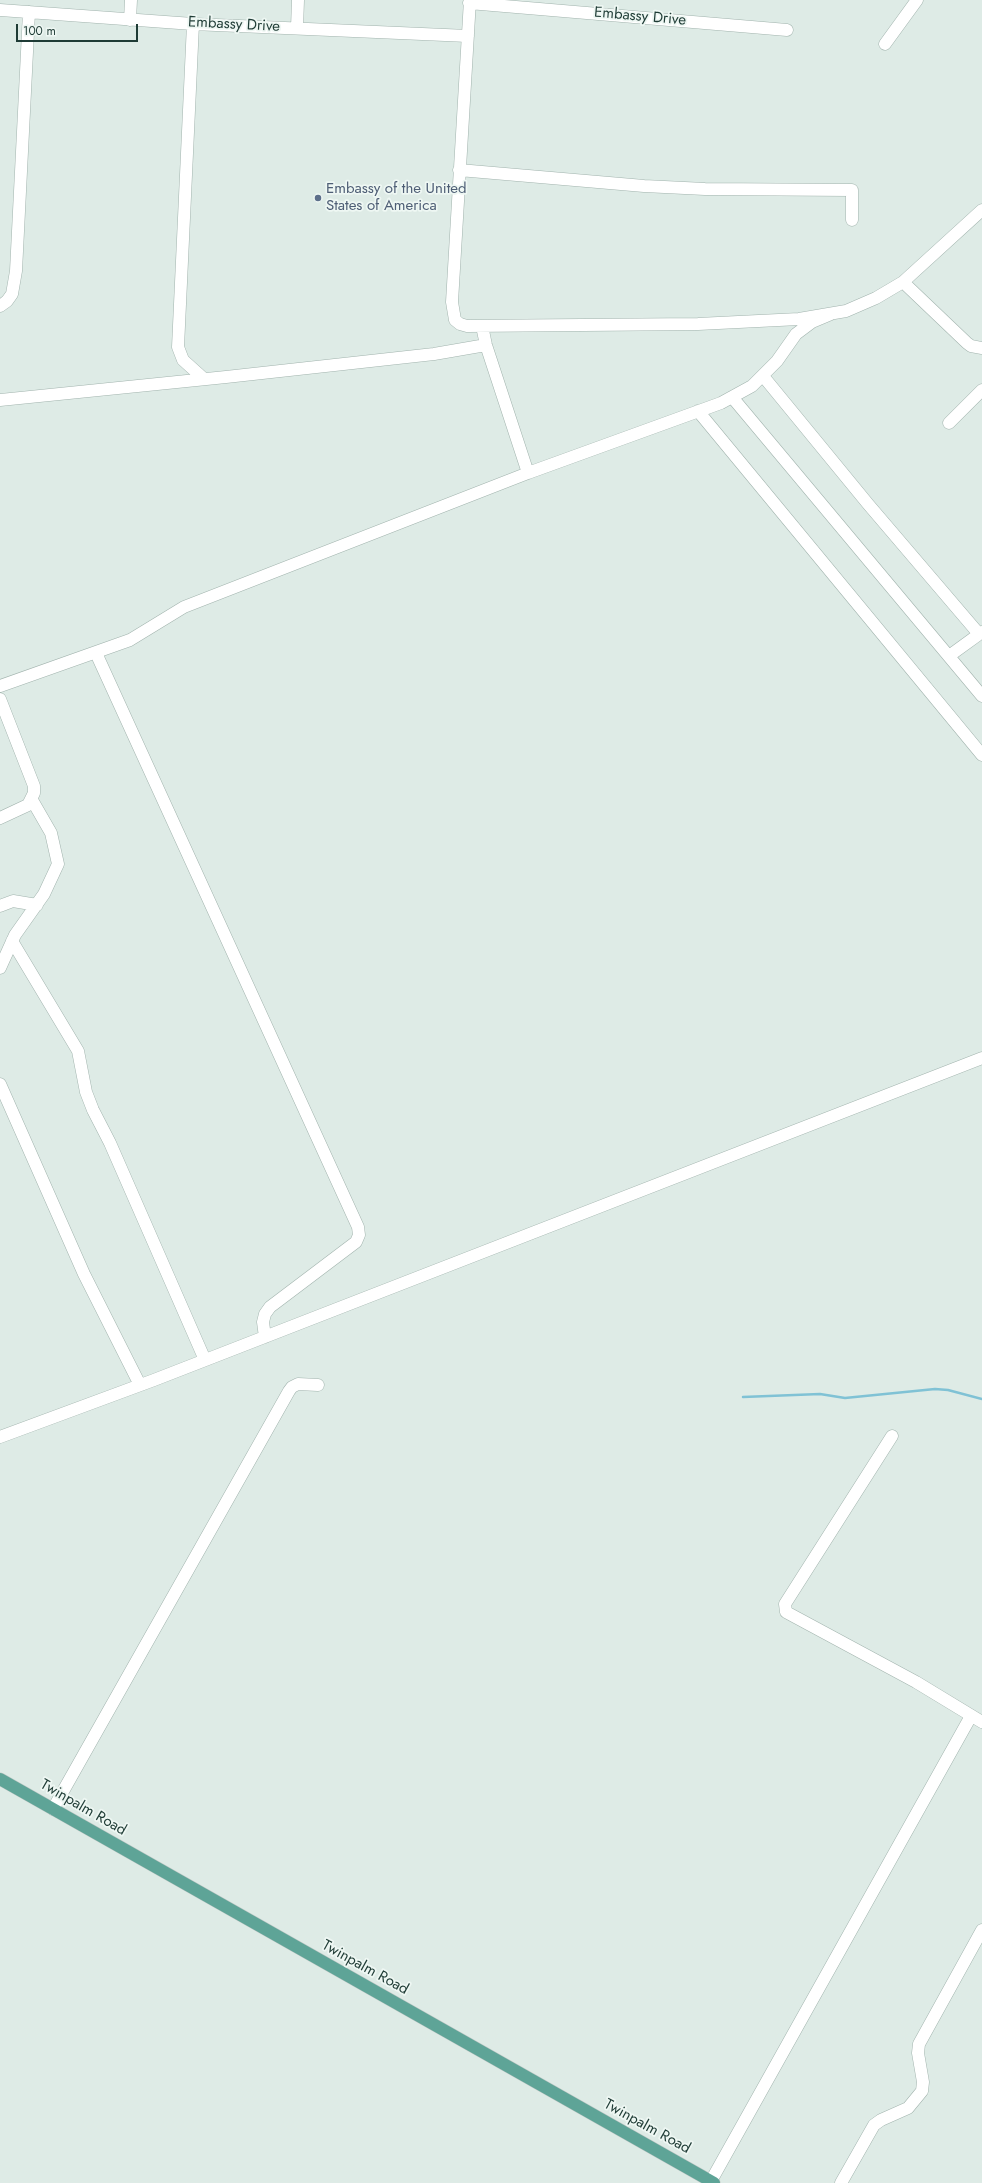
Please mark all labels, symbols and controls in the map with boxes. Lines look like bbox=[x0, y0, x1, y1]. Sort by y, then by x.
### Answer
street label: Embassy Drive bbox=[593, 4, 687, 30]
street label: Embassy Drive bbox=[188, 14, 280, 36]
scale bar bbox=[18, 16, 140, 42]
text: 100 m bbox=[23, 22, 56, 40]
place label: Embassy of the United States of America bbox=[326, 180, 467, 215]
marker: Embassy of the United States of America bbox=[313, 193, 323, 203]
street label: Twinpalm Road bbox=[37, 1776, 129, 1840]
street label: Twinpalm Road bbox=[319, 1937, 411, 1999]
street label: Twinpalm Road bbox=[601, 2096, 693, 2158]

